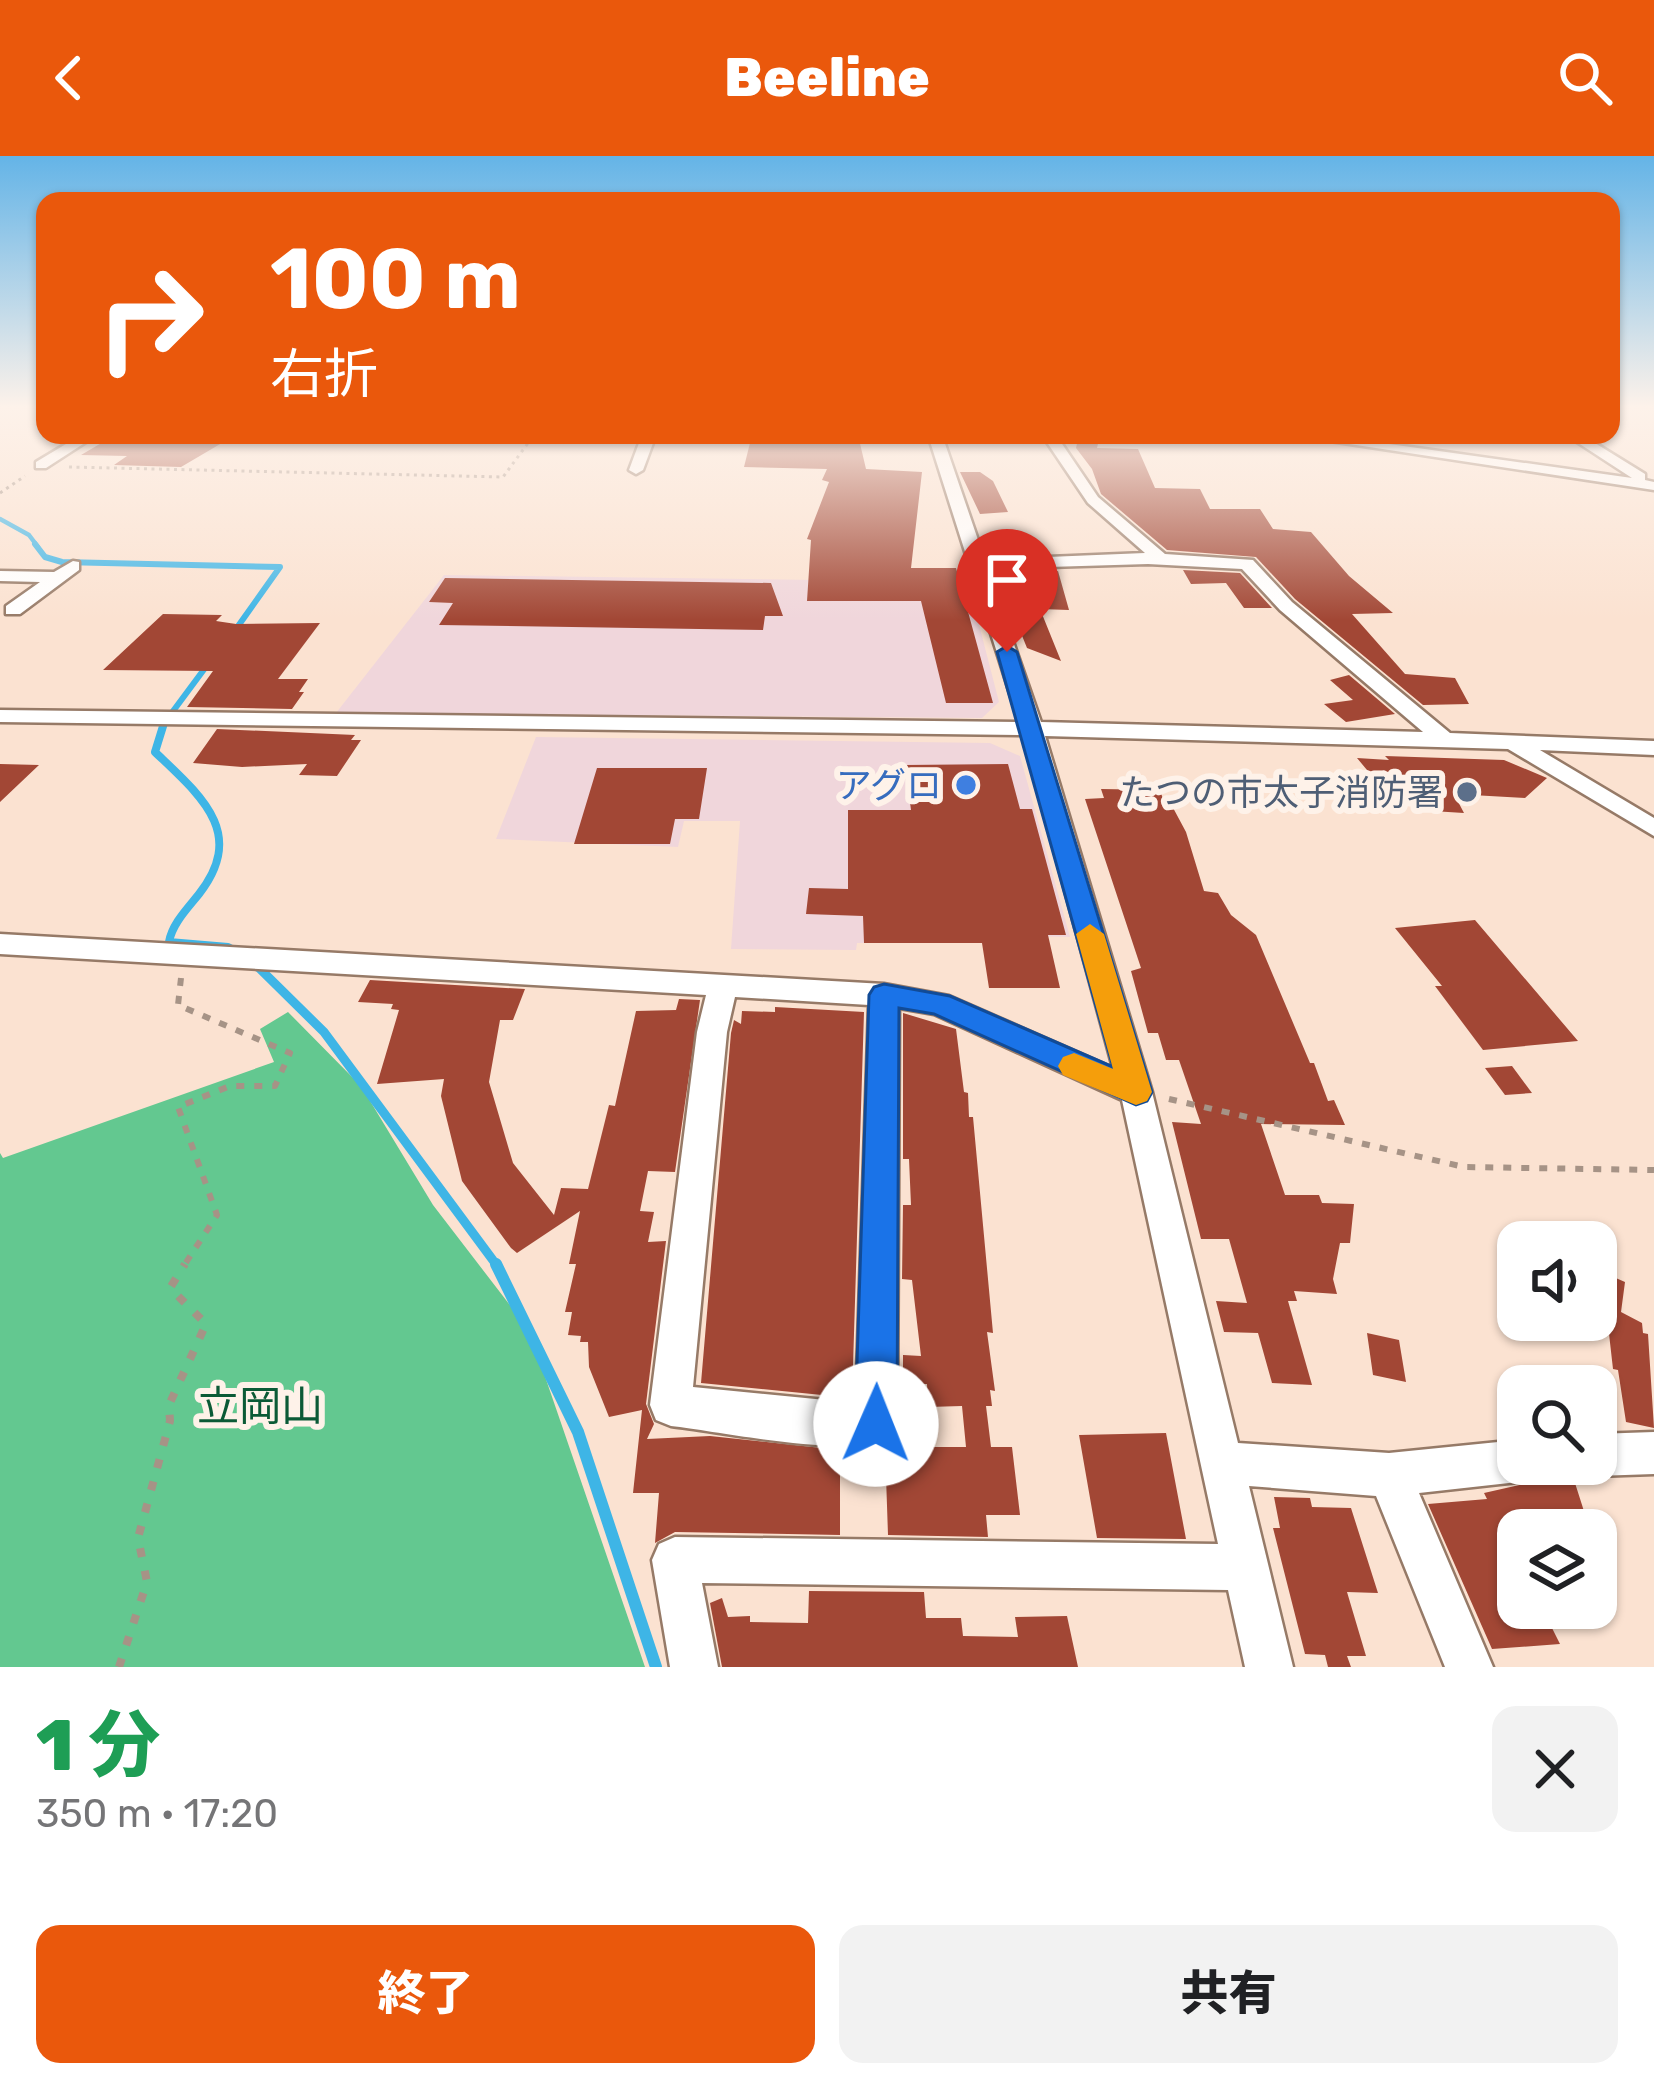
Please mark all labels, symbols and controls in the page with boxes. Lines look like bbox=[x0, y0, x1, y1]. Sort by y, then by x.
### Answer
icon: back bbox=[36, 45, 102, 111]
icon: search bbox=[1552, 45, 1618, 111]
text: Beeline bbox=[724, 46, 930, 110]
text: 100 m bbox=[270, 229, 521, 329]
icon: right bbox=[72, 240, 228, 396]
text: 右折 bbox=[270, 343, 378, 407]
pin bbox=[956, 529, 1058, 652]
icon: arrive bbox=[974, 547, 1040, 613]
place label: アグロ bbox=[836, 764, 942, 807]
place label: たつの市太子消防署 bbox=[1119, 771, 1443, 814]
marker: アグロ bbox=[953, 772, 979, 798]
marker: たつの市太子消防署 bbox=[1454, 779, 1480, 805]
map controls bbox=[1497, 1221, 1617, 1629]
button: sound bbox=[1497, 1221, 1617, 1341]
position arrow bbox=[813, 1361, 939, 1487]
button: search bbox=[1497, 1365, 1617, 1485]
park label: 立岡山 bbox=[197, 1382, 323, 1432]
button: layers bbox=[1497, 1509, 1617, 1629]
text: 1 分 bbox=[36, 1703, 160, 1788]
button: close bbox=[1492, 1706, 1618, 1832]
text: 350 m · 17:20 bbox=[36, 1791, 278, 1837]
button: 終了 bbox=[36, 1925, 815, 2063]
button: 共有 bbox=[839, 1925, 1618, 2063]

